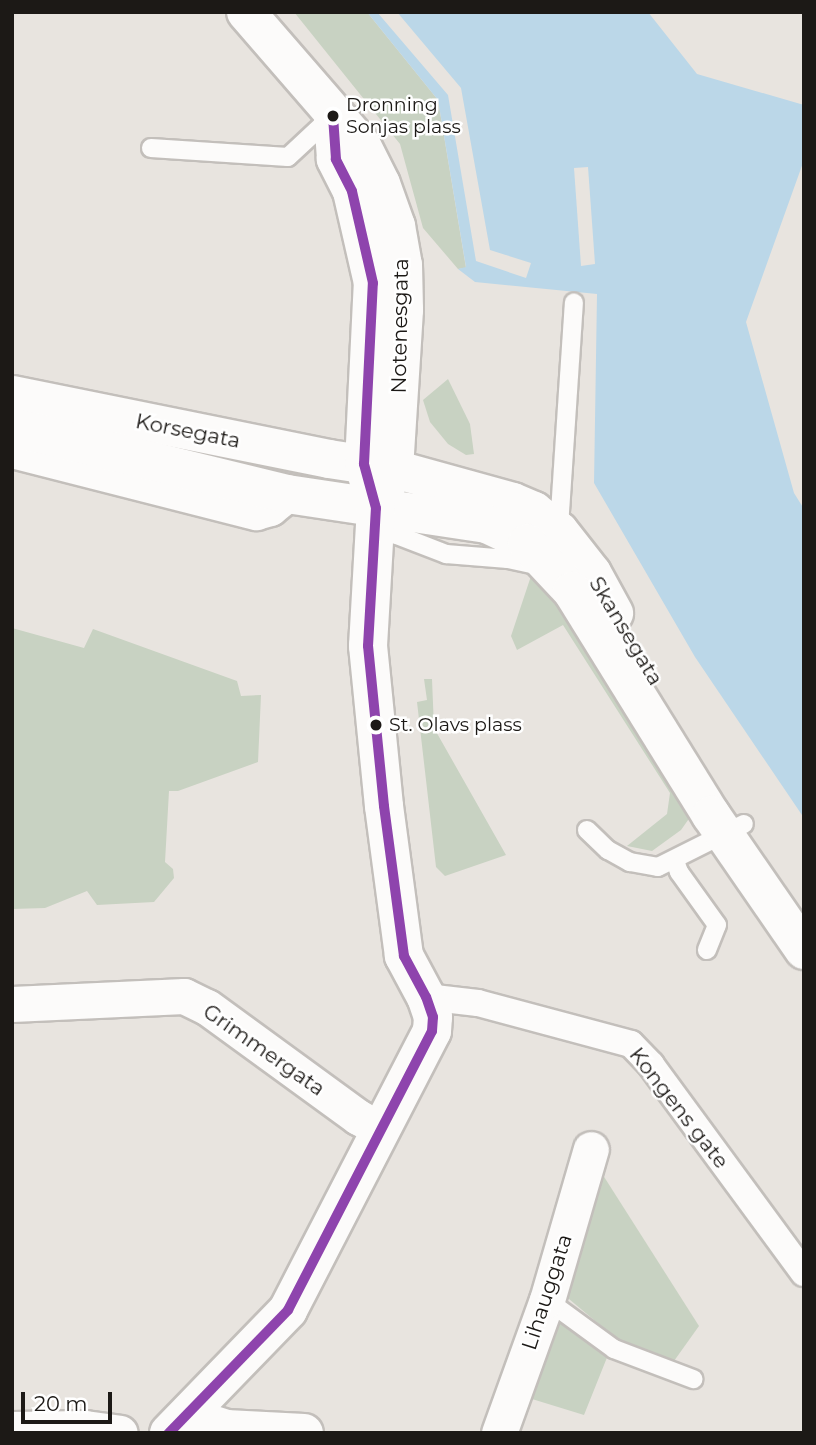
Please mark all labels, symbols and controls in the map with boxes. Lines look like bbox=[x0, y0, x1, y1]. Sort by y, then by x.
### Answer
place label: Dronning Sonjas plass bbox=[346, 94, 461, 138]
marker: Dronning Sonjas plass bbox=[326, 109, 340, 123]
street label: Notenesgata bbox=[386, 258, 414, 394]
street label: Korsegata bbox=[133, 409, 243, 453]
street label: Skansegata bbox=[584, 572, 668, 690]
place label: St. Olavs plass bbox=[389, 714, 522, 736]
marker: St. Olavs plass bbox=[369, 718, 383, 732]
street label: Grimmergata bbox=[198, 999, 330, 1101]
street label: Kongens gate bbox=[624, 1043, 734, 1173]
street label: Lihauggata bbox=[516, 1231, 578, 1353]
scale bar bbox=[24, 1378, 116, 1422]
text: 20 m bbox=[34, 1391, 88, 1416]

